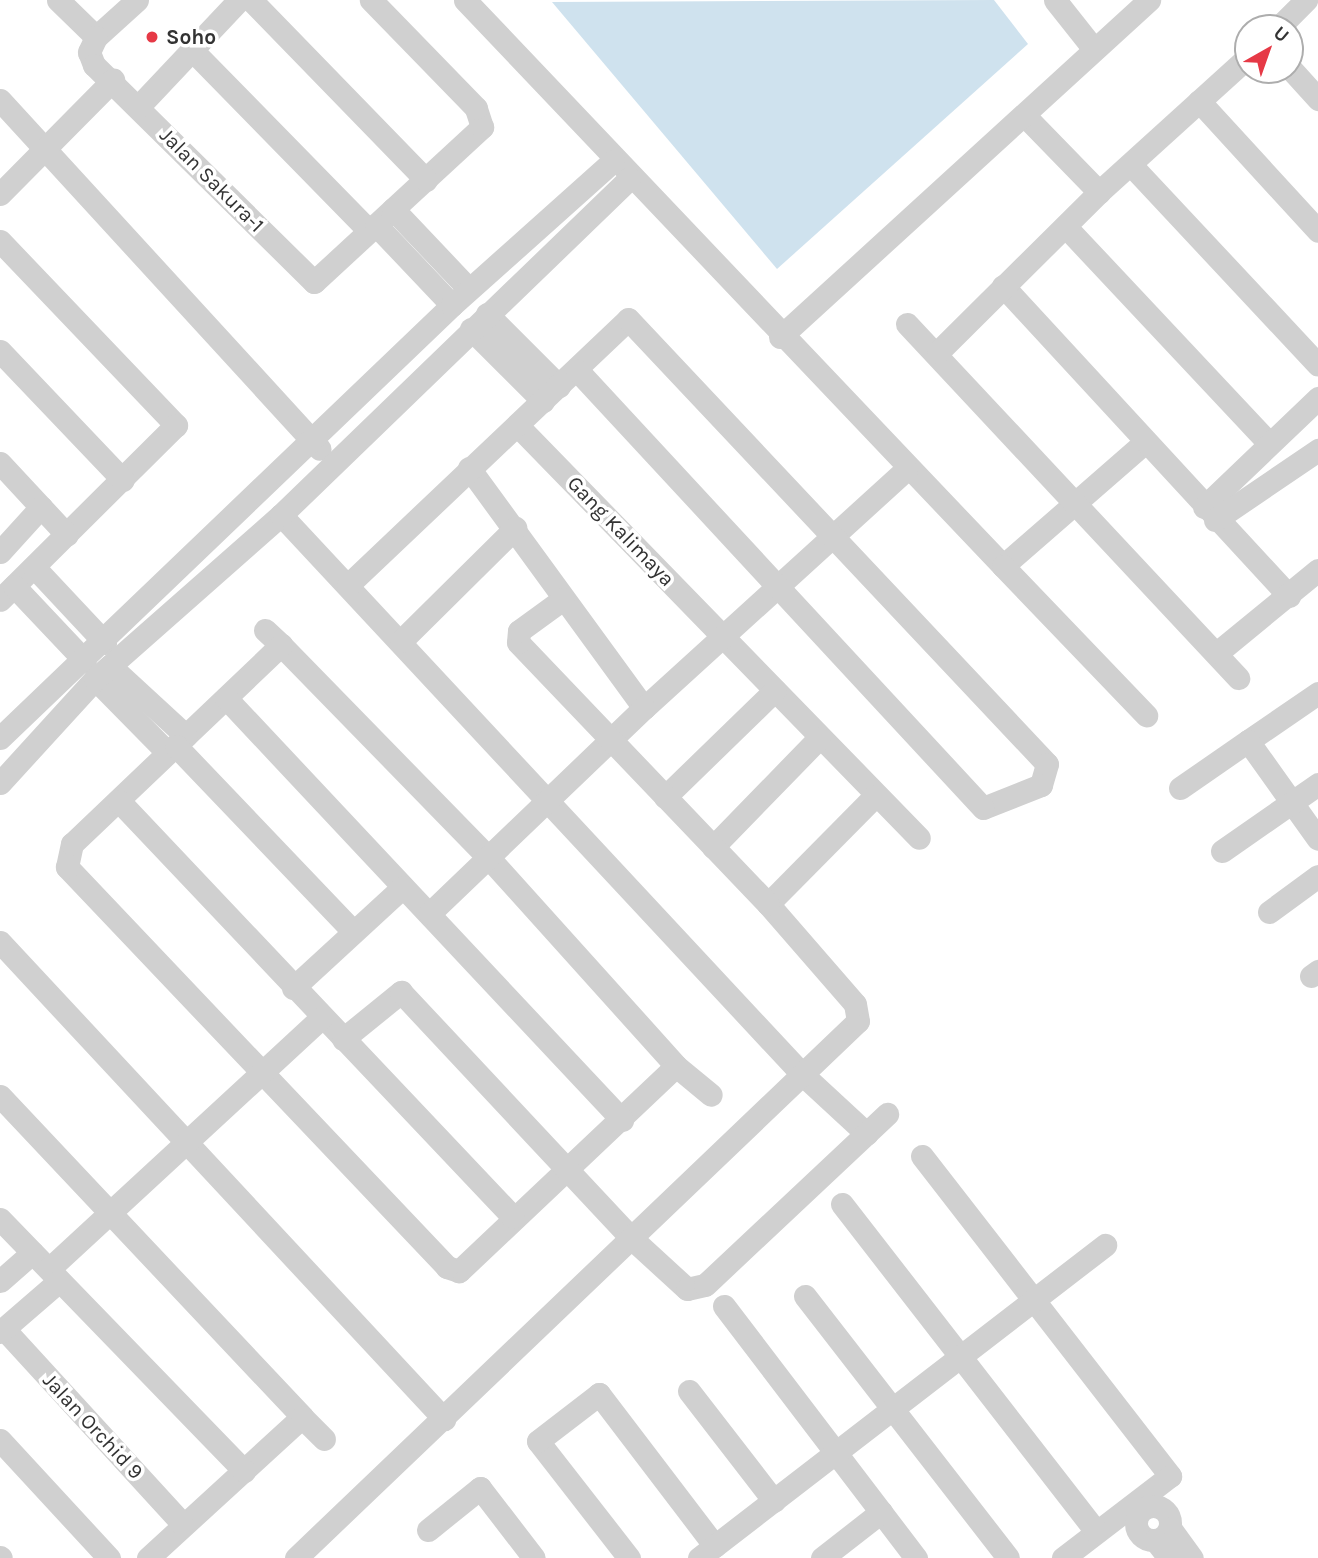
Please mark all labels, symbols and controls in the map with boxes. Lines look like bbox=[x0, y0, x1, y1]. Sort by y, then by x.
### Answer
north arrow bbox=[1234, 14, 1304, 84]
text: U bbox=[1269, 22, 1293, 47]
place label: Soho bbox=[166, 24, 216, 50]
marker: Soho bbox=[144, 29, 160, 45]
street label: Jalan Sakura-1 bbox=[155, 123, 269, 237]
street label: Gang Kalimaya bbox=[562, 471, 680, 591]
street label: Jalan Orchid 9 bbox=[38, 1368, 148, 1484]

